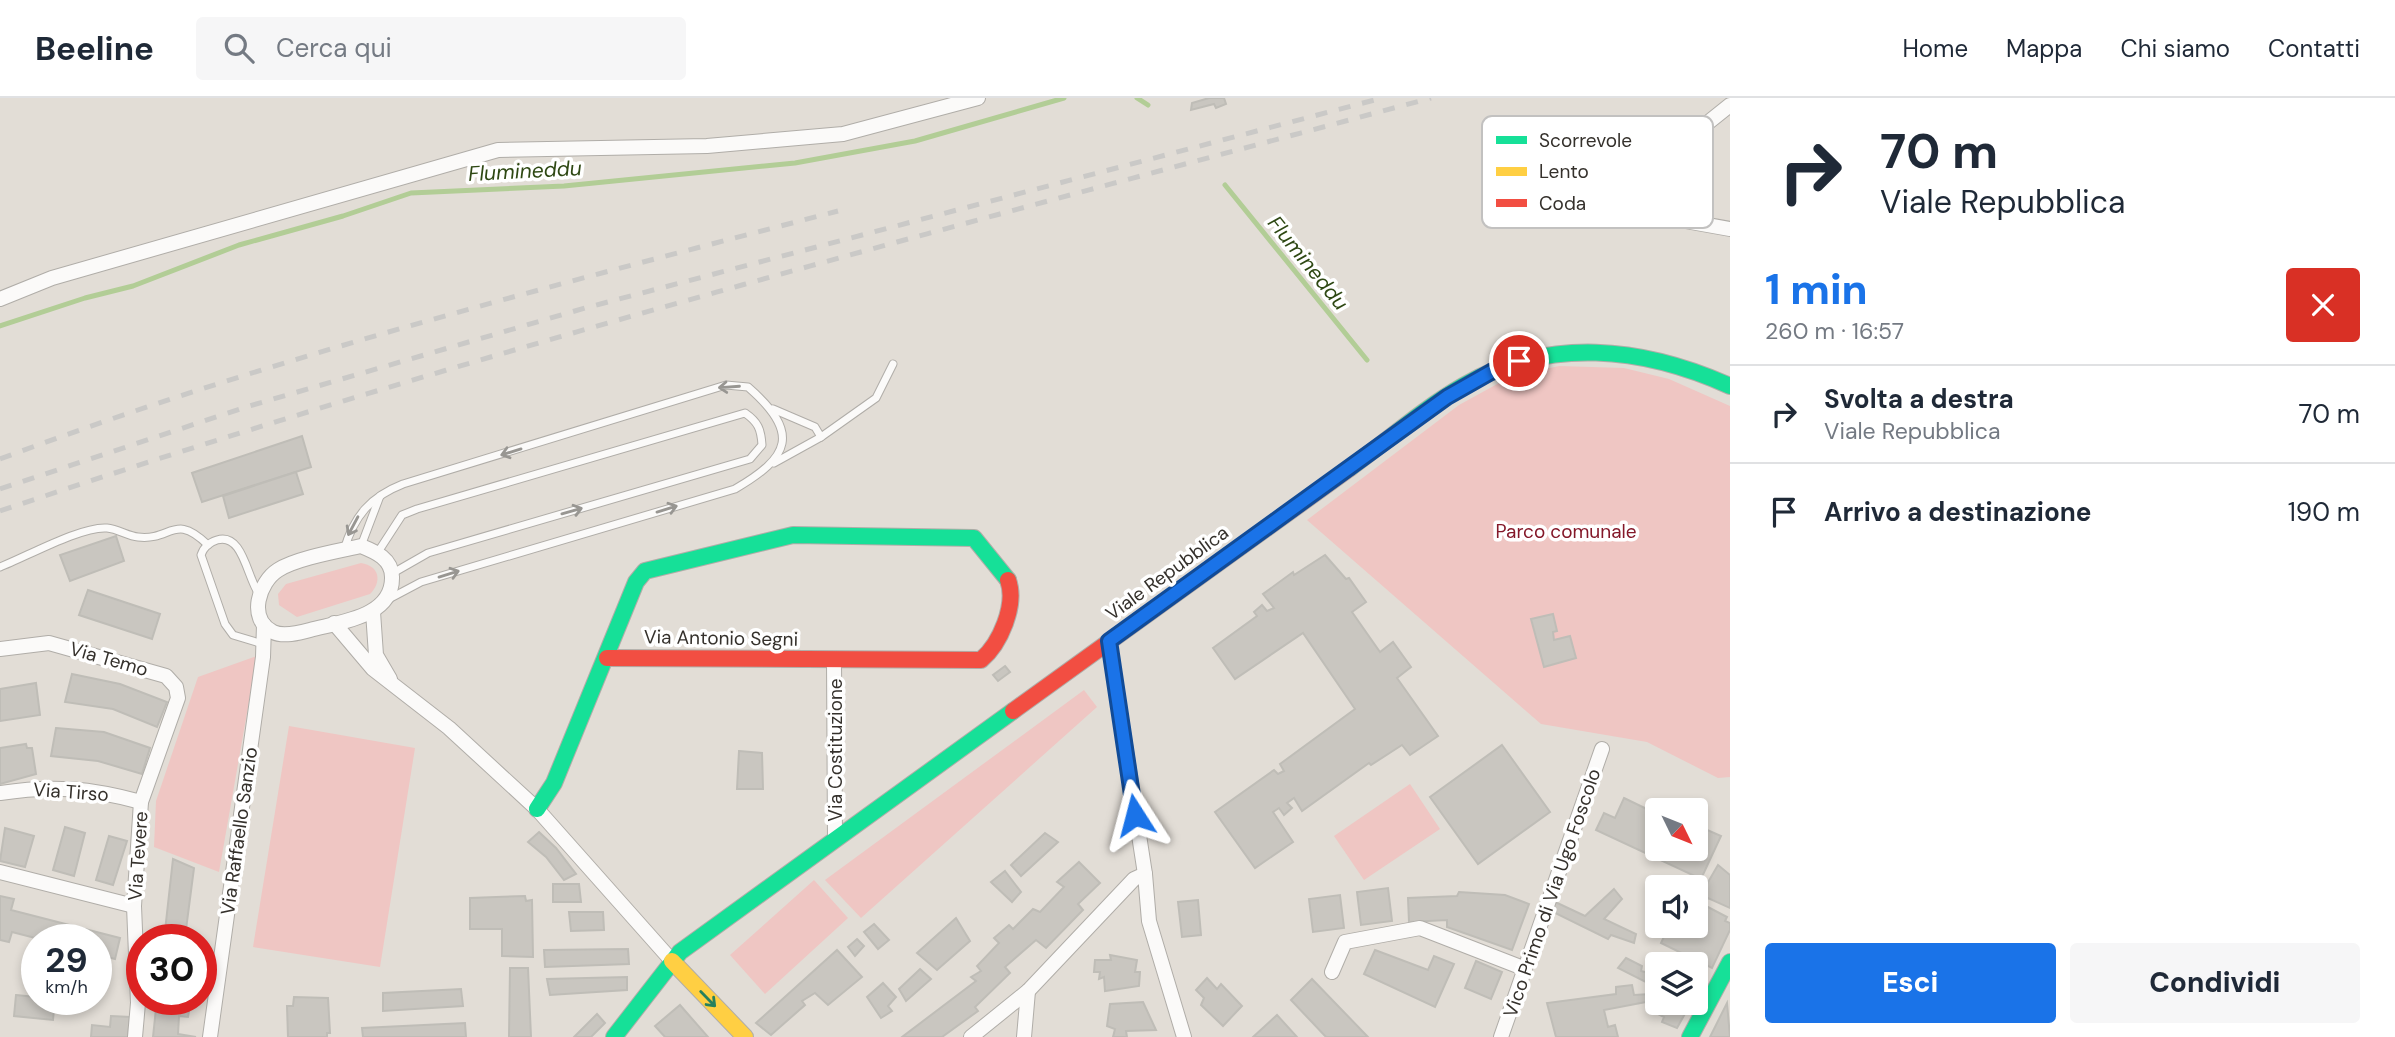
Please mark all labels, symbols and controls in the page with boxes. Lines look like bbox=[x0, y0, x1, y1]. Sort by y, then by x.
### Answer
search box bbox=[196, 17, 686, 80]
text: Beeline bbox=[35, 27, 154, 70]
icon: search bbox=[220, 29, 258, 67]
text: Cerca qui bbox=[276, 31, 392, 65]
text: Home bbox=[1902, 33, 1968, 64]
text: Mappa bbox=[2006, 33, 2082, 64]
text: Chi siamo bbox=[2120, 33, 2230, 64]
text: Contatti bbox=[2268, 33, 2360, 64]
legend bbox=[1482, 116, 1713, 228]
text: 70 m bbox=[1880, 119, 1998, 183]
icon: right bbox=[1765, 126, 1856, 217]
text: Scorrevole bbox=[1539, 128, 1632, 153]
water label: Flumineddu bbox=[467, 154, 583, 188]
text: Lento bbox=[1539, 159, 1589, 184]
text: Viale Repubblica bbox=[1880, 181, 2126, 223]
text: Coda bbox=[1539, 191, 1586, 216]
water label: Flumineddu bbox=[1261, 210, 1355, 316]
text: 1 min bbox=[1765, 262, 1868, 317]
button: close bbox=[2286, 268, 2360, 342]
text: 260 m · 16:57 bbox=[1765, 316, 1904, 346]
pin bbox=[1489, 331, 1549, 391]
icon: arrive bbox=[1500, 342, 1538, 380]
one-way arrow bbox=[718, 381, 741, 394]
text: Svolta a destra bbox=[1824, 382, 2014, 416]
icon: right bbox=[1765, 395, 1803, 433]
text: 70 m bbox=[2299, 397, 2360, 431]
text: Viale Repubblica bbox=[1824, 416, 2000, 446]
one-way arrow bbox=[501, 447, 523, 459]
icon: arrive bbox=[1765, 493, 1803, 531]
text: Arrivo a destinazione bbox=[1824, 495, 2091, 529]
text: 190 m bbox=[2288, 495, 2360, 529]
one-way arrow bbox=[656, 501, 678, 514]
one-way arrow bbox=[560, 503, 582, 516]
one-way arrow bbox=[346, 516, 360, 536]
park label: Parco comunale bbox=[1496, 519, 1637, 544]
street label: Viale Repubblica bbox=[1101, 520, 1233, 626]
one-way arrow bbox=[438, 567, 460, 580]
street label: Via Antonio Segni bbox=[644, 624, 798, 652]
street label: Via Temo bbox=[67, 636, 151, 682]
street label: Via Costituzione bbox=[823, 678, 848, 822]
street label: Via Raffaello Sanzio bbox=[215, 745, 263, 917]
street label: Vico Primo di Via Ugo Foscolo bbox=[1498, 765, 1606, 1021]
street label: Via Tirso bbox=[32, 777, 110, 807]
position arrow bbox=[1098, 778, 1172, 852]
north arrow bbox=[1645, 798, 1708, 861]
map controls bbox=[1645, 798, 1708, 1015]
street label: Via Tevere bbox=[122, 810, 154, 902]
button: sound bbox=[1645, 875, 1708, 938]
speed limit sign: 30 bbox=[126, 924, 217, 1015]
text: 29 bbox=[45, 937, 88, 983]
button: Esci bbox=[1765, 943, 2056, 1023]
button: Condividi bbox=[2070, 943, 2360, 1023]
button: layers bbox=[1645, 952, 1708, 1015]
text: km/h bbox=[45, 975, 88, 999]
one-way arrow bbox=[700, 990, 717, 1007]

